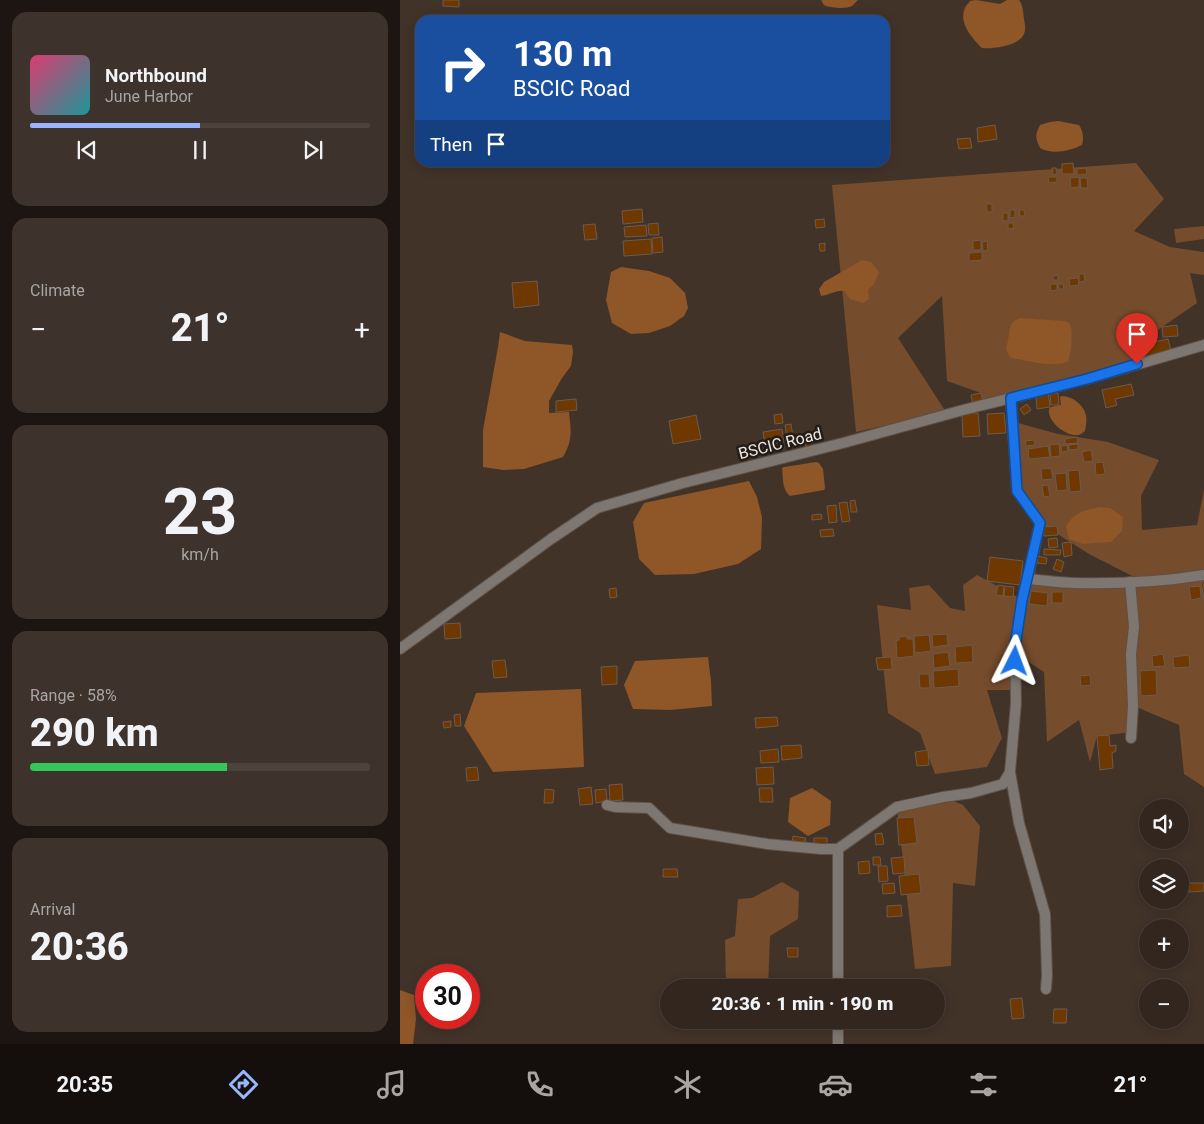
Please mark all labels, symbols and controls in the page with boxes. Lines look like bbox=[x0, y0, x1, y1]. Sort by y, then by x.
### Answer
text: 130 m bbox=[513, 34, 612, 75]
icon: right bbox=[430, 35, 495, 100]
text: Northbound bbox=[105, 64, 207, 87]
text: BSCIC Road bbox=[513, 76, 630, 101]
text: June Harbor bbox=[105, 87, 193, 106]
icon: arrive bbox=[482, 130, 510, 158]
text: Then bbox=[430, 133, 472, 156]
icon: previous bbox=[73, 136, 101, 164]
icon: pause bbox=[186, 136, 214, 164]
icon: next bbox=[299, 136, 327, 164]
text: Climate bbox=[30, 281, 85, 300]
text: 21° bbox=[171, 306, 229, 350]
text: − bbox=[30, 313, 46, 346]
text: + bbox=[354, 313, 370, 346]
pin bbox=[1116, 313, 1158, 364]
icon: arrive bbox=[1123, 320, 1151, 348]
street label: BSCIC Road bbox=[736, 424, 824, 463]
text: 23 bbox=[163, 474, 237, 550]
text: km/h bbox=[181, 545, 219, 564]
position arrow bbox=[988, 634, 1040, 686]
text: Range · 58% bbox=[30, 686, 117, 705]
text: 290 km bbox=[30, 711, 159, 755]
map controls bbox=[1139, 799, 1189, 1029]
button: sound bbox=[1139, 799, 1189, 849]
button: layers bbox=[1139, 859, 1189, 909]
text: Arrival bbox=[30, 900, 75, 919]
button: + bbox=[1139, 919, 1189, 969]
text: 20:36 bbox=[30, 925, 129, 969]
speed limit sign: 30 bbox=[415, 964, 480, 1029]
button: − bbox=[1139, 979, 1189, 1029]
text: 20:36 · 1 min · 190 m bbox=[711, 992, 894, 1015]
icon: directions bbox=[226, 1067, 261, 1102]
icon: music bbox=[374, 1067, 409, 1102]
icon: phone bbox=[522, 1067, 557, 1102]
icon: climate bbox=[670, 1067, 705, 1102]
icon: car bbox=[818, 1067, 853, 1102]
icon: filters bbox=[966, 1067, 1001, 1102]
text: 20:35 bbox=[56, 1072, 113, 1097]
text: 21° bbox=[1114, 1072, 1147, 1097]

